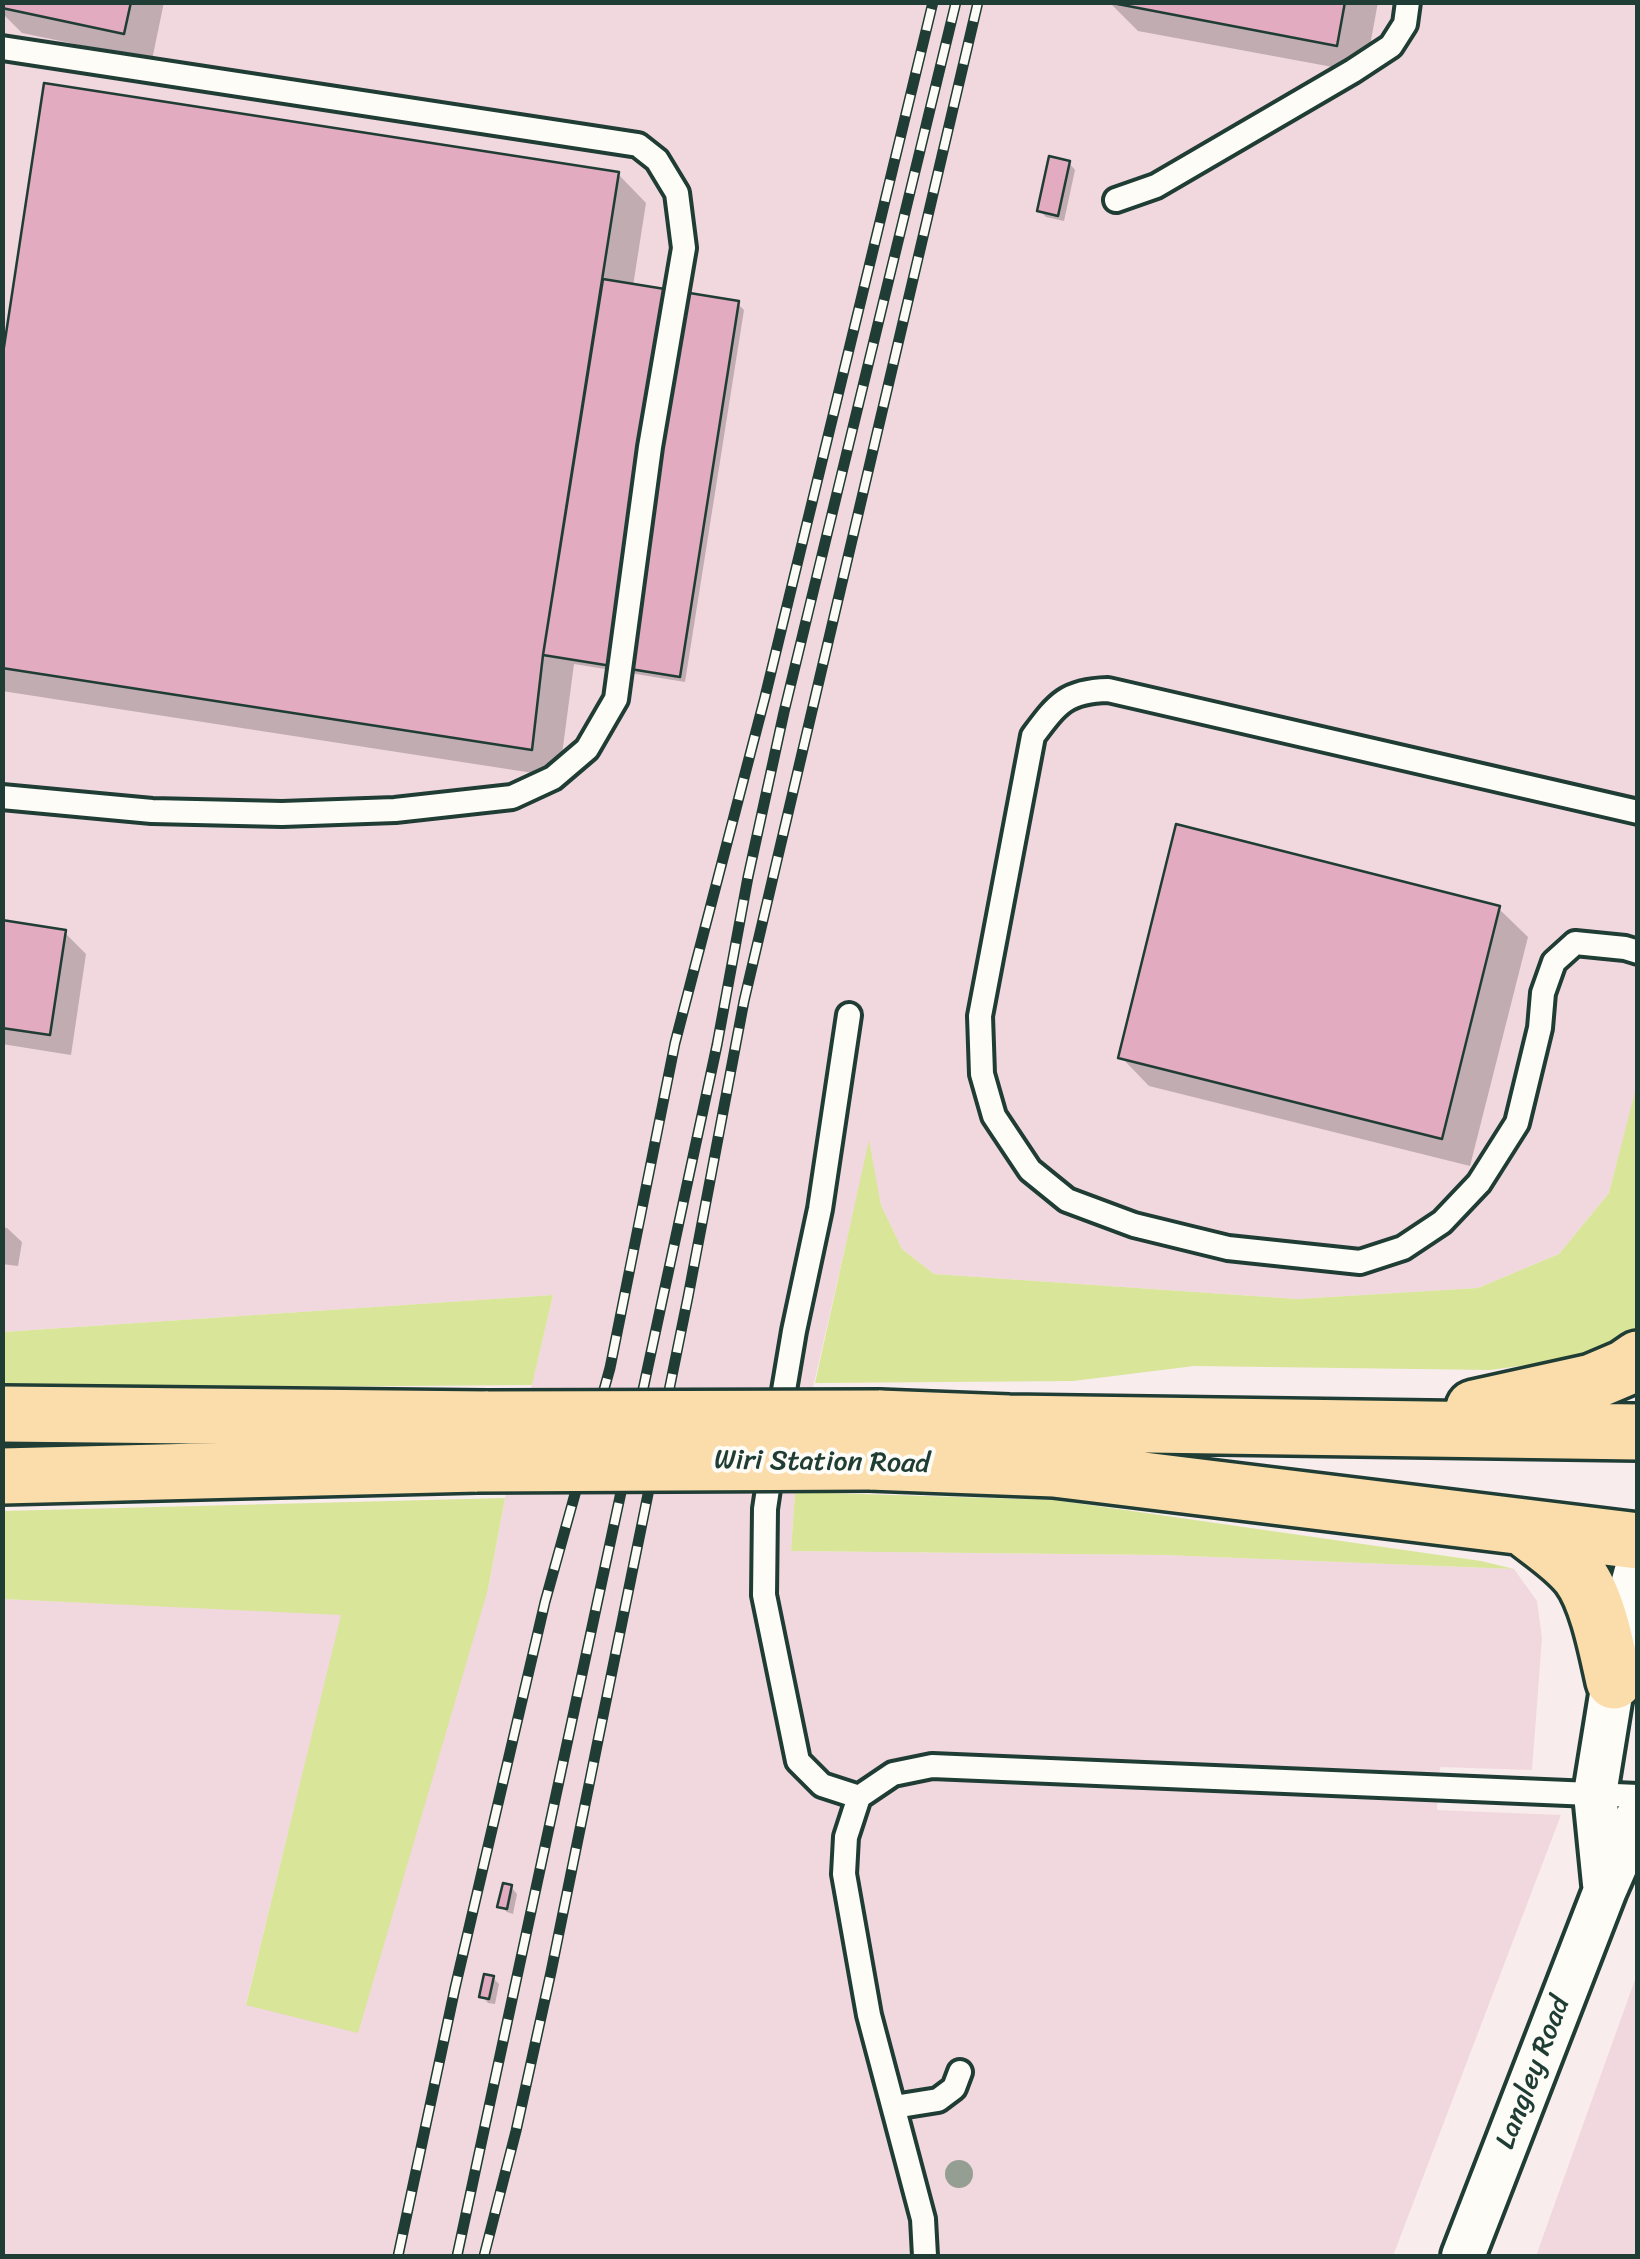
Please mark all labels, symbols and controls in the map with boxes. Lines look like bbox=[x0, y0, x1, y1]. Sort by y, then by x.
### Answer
street label: Wiri Station Road bbox=[714, 1444, 930, 1482]
street label: Langley Road bbox=[1490, 1992, 1578, 2154]

